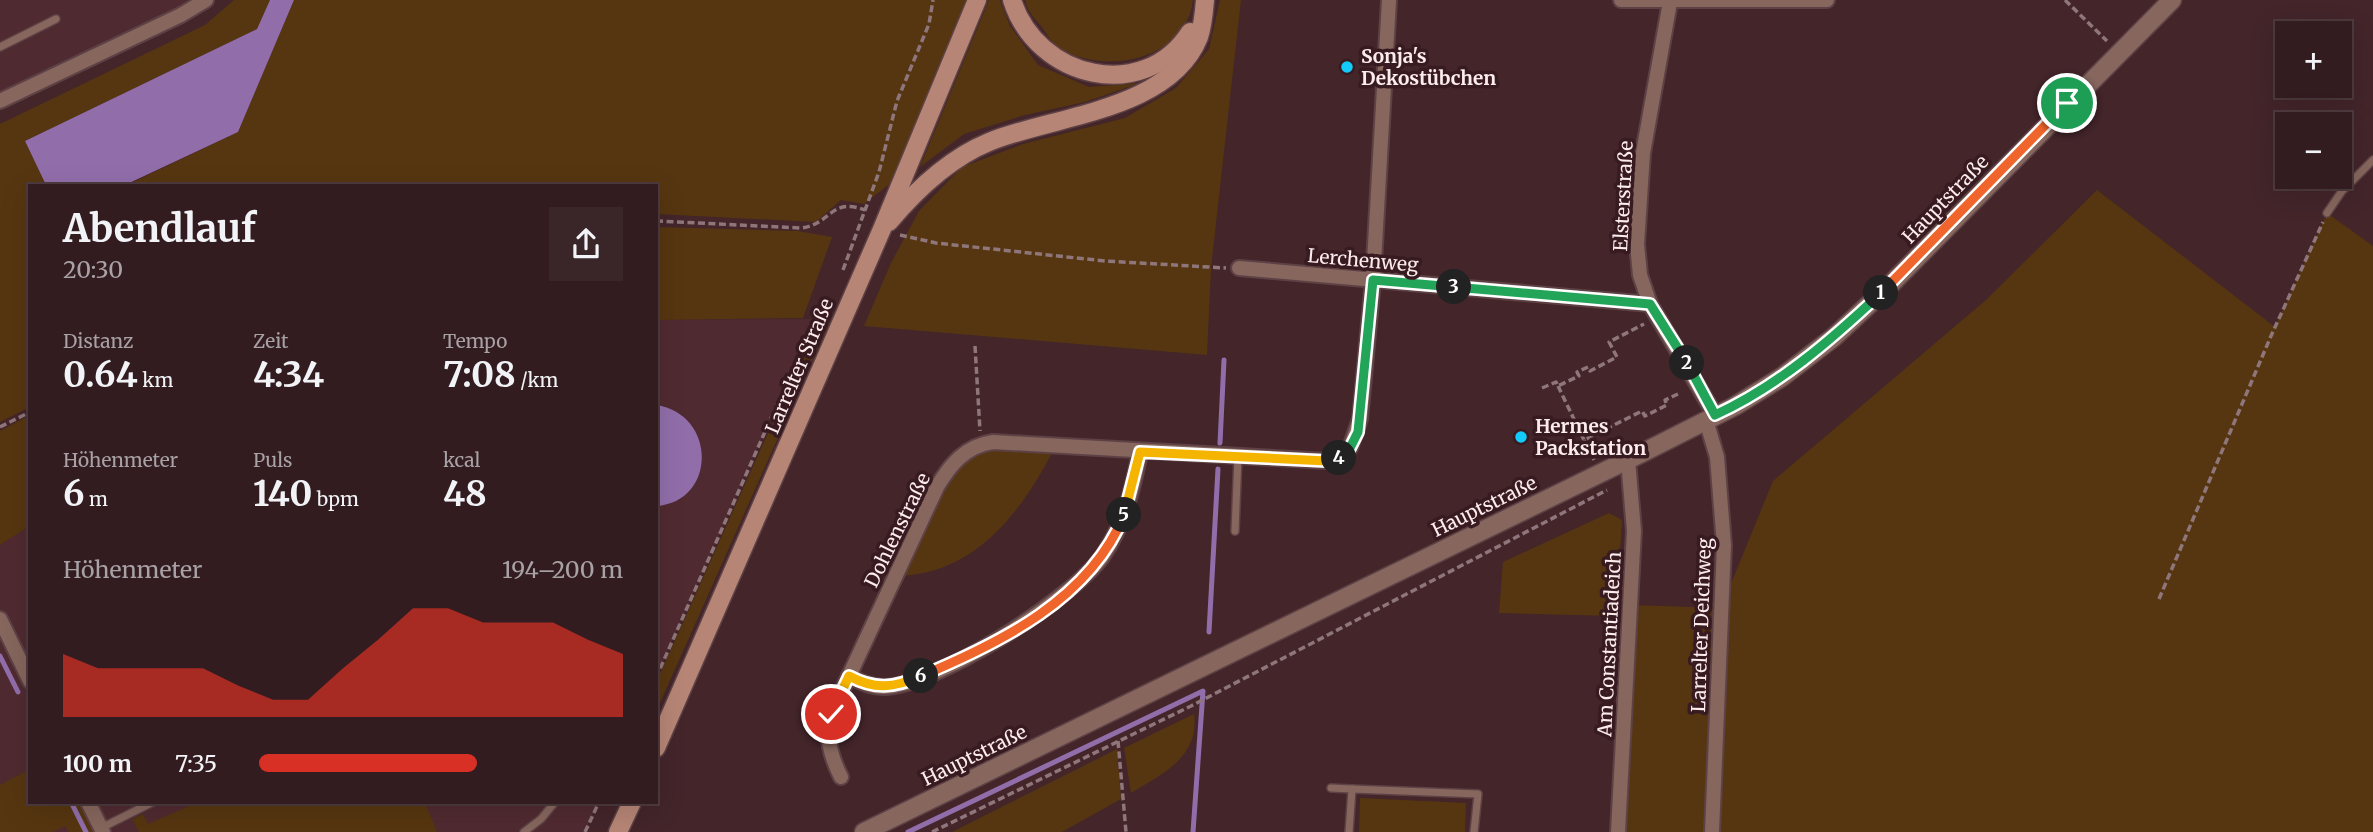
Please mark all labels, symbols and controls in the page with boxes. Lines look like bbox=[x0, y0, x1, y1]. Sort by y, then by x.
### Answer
map controls bbox=[2275, 21, 2352, 189]
button: + bbox=[2275, 21, 2352, 98]
place label: Sonja's Dekostübchen bbox=[1361, 44, 1496, 90]
marker: Sonja's Dekostübchen bbox=[1339, 59, 1355, 75]
pin bbox=[2037, 73, 2097, 133]
icon: arrive bbox=[2048, 84, 2086, 122]
button: − bbox=[2275, 112, 2352, 189]
street label: Elsterstraße bbox=[1608, 140, 1638, 252]
street label: Hauptstraße bbox=[1897, 150, 1993, 248]
text: Abendlauf bbox=[63, 205, 256, 252]
button: share bbox=[549, 207, 623, 281]
street label: Lerchenweg bbox=[1306, 243, 1420, 277]
text: 20:30 bbox=[63, 255, 123, 284]
pin: 3 bbox=[1436, 270, 1472, 304]
text: 3 bbox=[1448, 274, 1459, 298]
pin: 1 bbox=[1864, 276, 1898, 310]
text: 1 bbox=[1876, 280, 1885, 304]
street label: Larrelter Straße bbox=[760, 295, 838, 437]
text: Distanz bbox=[63, 329, 133, 353]
text: Zeit bbox=[253, 329, 288, 353]
text: Tempo bbox=[443, 329, 507, 353]
pin: 2 bbox=[1670, 346, 1704, 380]
text: 2 bbox=[1681, 350, 1692, 374]
text: 0.64 bbox=[63, 353, 138, 397]
text: 4:34 bbox=[253, 353, 324, 397]
text: 7:08 bbox=[443, 353, 516, 397]
text: km bbox=[138, 368, 173, 392]
text: /km bbox=[516, 368, 559, 392]
place label: Hermes Packstation bbox=[1535, 414, 1646, 460]
marker: Hermes Packstation bbox=[1513, 429, 1529, 445]
pin: 4 bbox=[1322, 440, 1356, 476]
text: 4 bbox=[1332, 445, 1345, 469]
text: Höhenmeter bbox=[63, 448, 178, 472]
text: Puls bbox=[253, 448, 292, 472]
text: kcal bbox=[443, 448, 480, 472]
street label: Dohlenstraße bbox=[859, 469, 935, 591]
street label: Hauptstraße bbox=[1428, 470, 1541, 542]
text: 6 bbox=[63, 472, 85, 516]
text: 140 bbox=[253, 472, 312, 516]
text: 48 bbox=[443, 472, 487, 516]
text: m bbox=[85, 487, 108, 511]
text: bpm bbox=[312, 487, 359, 511]
pin: 5 bbox=[1106, 498, 1142, 532]
text: 5 bbox=[1118, 502, 1129, 526]
street label: Larrelter Deichweg bbox=[1686, 537, 1716, 713]
street label: Am Constantiadeich bbox=[1592, 550, 1626, 738]
text: Höhenmeter bbox=[63, 555, 202, 584]
text: 194–200 m bbox=[502, 555, 623, 584]
pin: 6 bbox=[904, 658, 939, 694]
text: 6 bbox=[915, 663, 926, 687]
pin bbox=[801, 684, 861, 744]
icon: check bbox=[812, 695, 850, 733]
street label: Hauptstraße bbox=[918, 719, 1031, 791]
text: 100 m bbox=[63, 749, 132, 778]
text: 7:35 bbox=[175, 749, 217, 778]

